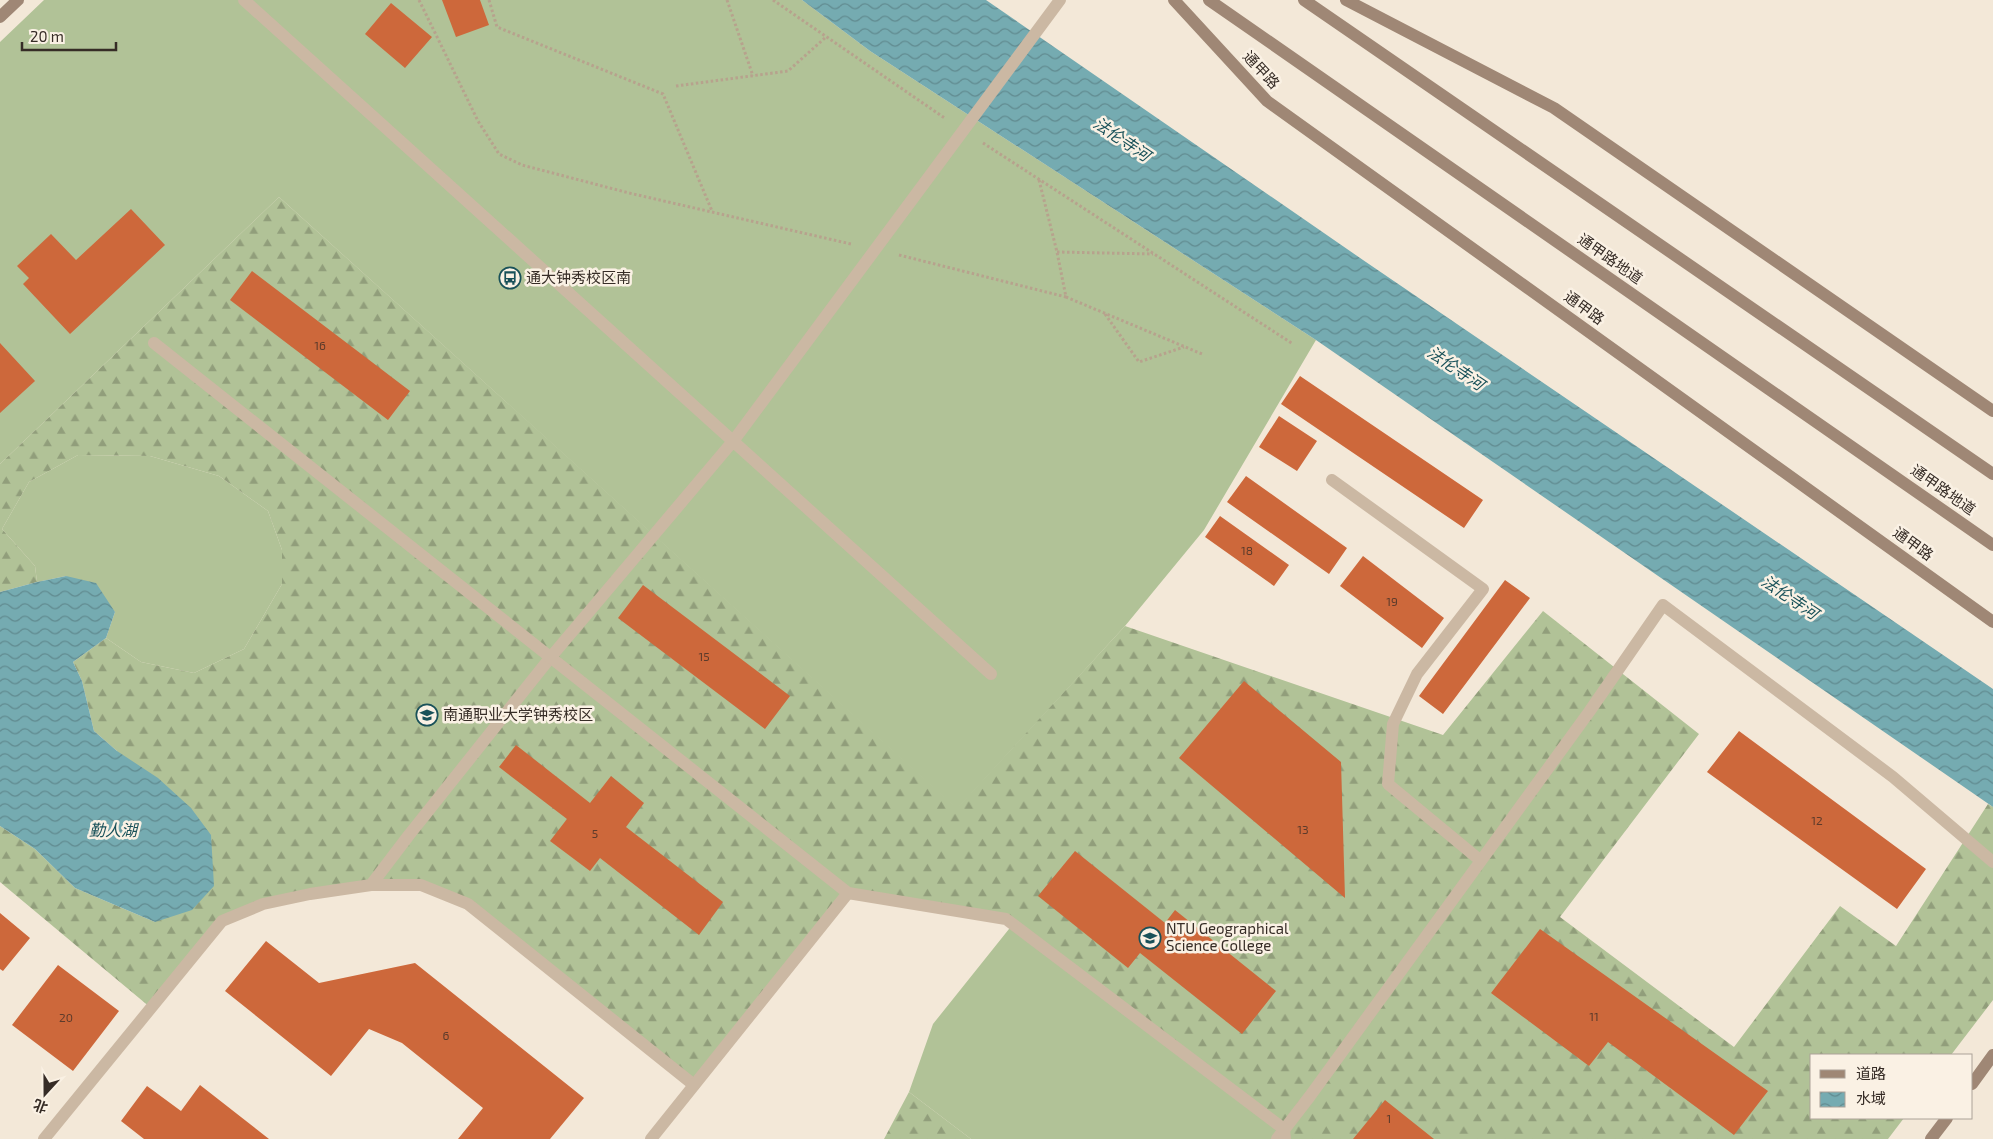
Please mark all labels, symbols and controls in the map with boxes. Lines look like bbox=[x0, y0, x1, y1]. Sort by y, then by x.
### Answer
scale bar bbox=[22, 20, 116, 52]
text: 20 m bbox=[30, 27, 64, 45]
street label: 通甲路 bbox=[1240, 47, 1284, 92]
water label: 法伦寺河 bbox=[1090, 113, 1157, 166]
street label: 通甲路地道 bbox=[1575, 229, 1646, 287]
bus stop icon: 通大钟秀校区南 bbox=[498, 266, 522, 290]
place label: 通大钟秀校区南 bbox=[526, 268, 631, 286]
street label: 通甲路 bbox=[1561, 287, 1608, 328]
house number: 16 bbox=[314, 338, 326, 352]
water label: 法伦寺河 bbox=[1424, 342, 1491, 395]
street label: 通甲路地道 bbox=[1908, 460, 1979, 518]
street label: 通甲路 bbox=[1890, 523, 1937, 564]
house number: 18 bbox=[1241, 543, 1253, 557]
water label: 法伦寺河 bbox=[1758, 571, 1825, 624]
house number: 19 bbox=[1386, 594, 1398, 608]
house number: 15 bbox=[698, 649, 710, 663]
school or university icon: 南通职业大学钟秀校区 bbox=[415, 703, 439, 727]
place label: 南通职业大学钟秀校区 bbox=[443, 705, 593, 723]
house number: 12 bbox=[1811, 813, 1823, 827]
water label: 勤人湖 bbox=[89, 820, 140, 839]
house number: 13 bbox=[1297, 822, 1309, 836]
house number: 5 bbox=[592, 826, 598, 840]
place label: NTU Geographical Science College bbox=[1166, 919, 1289, 954]
school or university icon: NTU Geographical Science College bbox=[1138, 926, 1162, 950]
house number: 11 bbox=[1589, 1009, 1599, 1023]
house number: 20 bbox=[59, 1010, 73, 1024]
house number: 6 bbox=[443, 1028, 450, 1042]
legend bbox=[1810, 1054, 1973, 1119]
text: 道路 bbox=[1856, 1064, 1886, 1082]
north arrow bbox=[20, 1069, 70, 1119]
text: 水域 bbox=[1856, 1089, 1886, 1107]
text: 北 bbox=[31, 1096, 50, 1117]
house number: 1 bbox=[1387, 1111, 1391, 1125]

